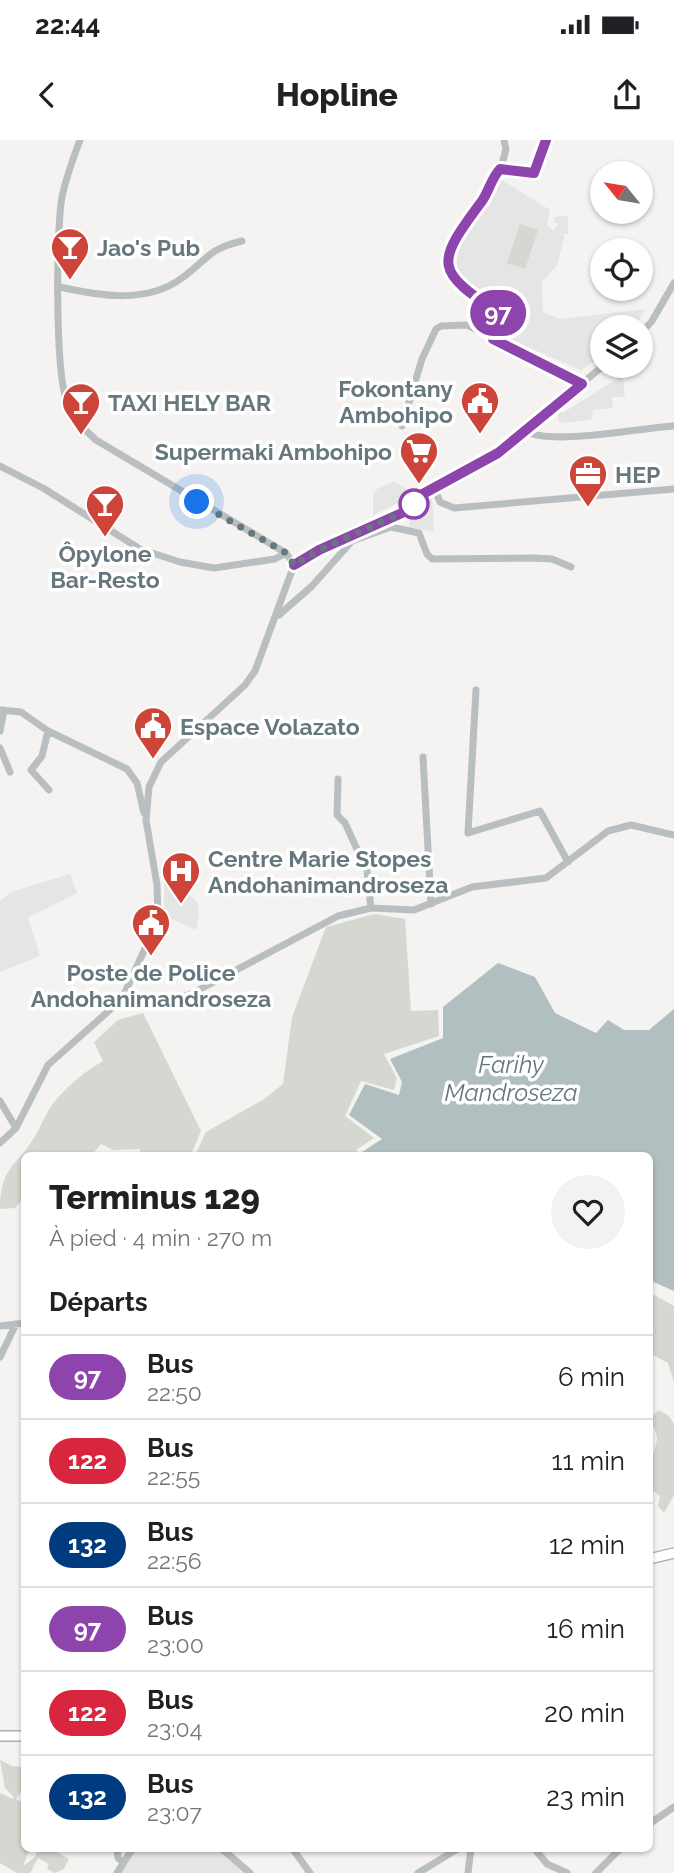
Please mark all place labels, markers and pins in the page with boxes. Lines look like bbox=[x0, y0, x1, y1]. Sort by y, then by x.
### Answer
bar icon: Jao's Pub bbox=[49, 226, 91, 281]
place label: Jao's Pub bbox=[97, 234, 200, 261]
place label: Fokontany Ambohipo bbox=[338, 375, 453, 428]
public building icon: Fokontany Ambohipo bbox=[459, 380, 501, 435]
bar icon: TAXI HELY BAR bbox=[60, 381, 102, 436]
place label: TAXI HELY BAR bbox=[108, 389, 271, 416]
supermarket icon: Supermaki Ambohipo bbox=[398, 430, 440, 485]
place label: Supermaki Ambohipo bbox=[155, 438, 392, 465]
office icon: HEP bbox=[567, 453, 609, 508]
place label: HEP bbox=[615, 461, 660, 488]
bar icon: Ôpylone Bar-Resto bbox=[84, 483, 126, 538]
unlabelled marker bbox=[399, 489, 429, 519]
place label: Ôpylone Bar-Resto bbox=[50, 540, 160, 593]
public building icon: Espace Volazato bbox=[132, 705, 174, 760]
place label: Espace Volazato bbox=[180, 713, 360, 740]
place label: Centre Marie Stopes Andohanimandroseza bbox=[208, 845, 449, 898]
hospital icon: Centre Marie Stopes Andohanimandroseza bbox=[160, 850, 202, 905]
public building icon: Poste de Police Andohanimandroseza bbox=[130, 902, 172, 957]
place label: Poste de Police Andohanimandroseza bbox=[31, 959, 271, 1012]

